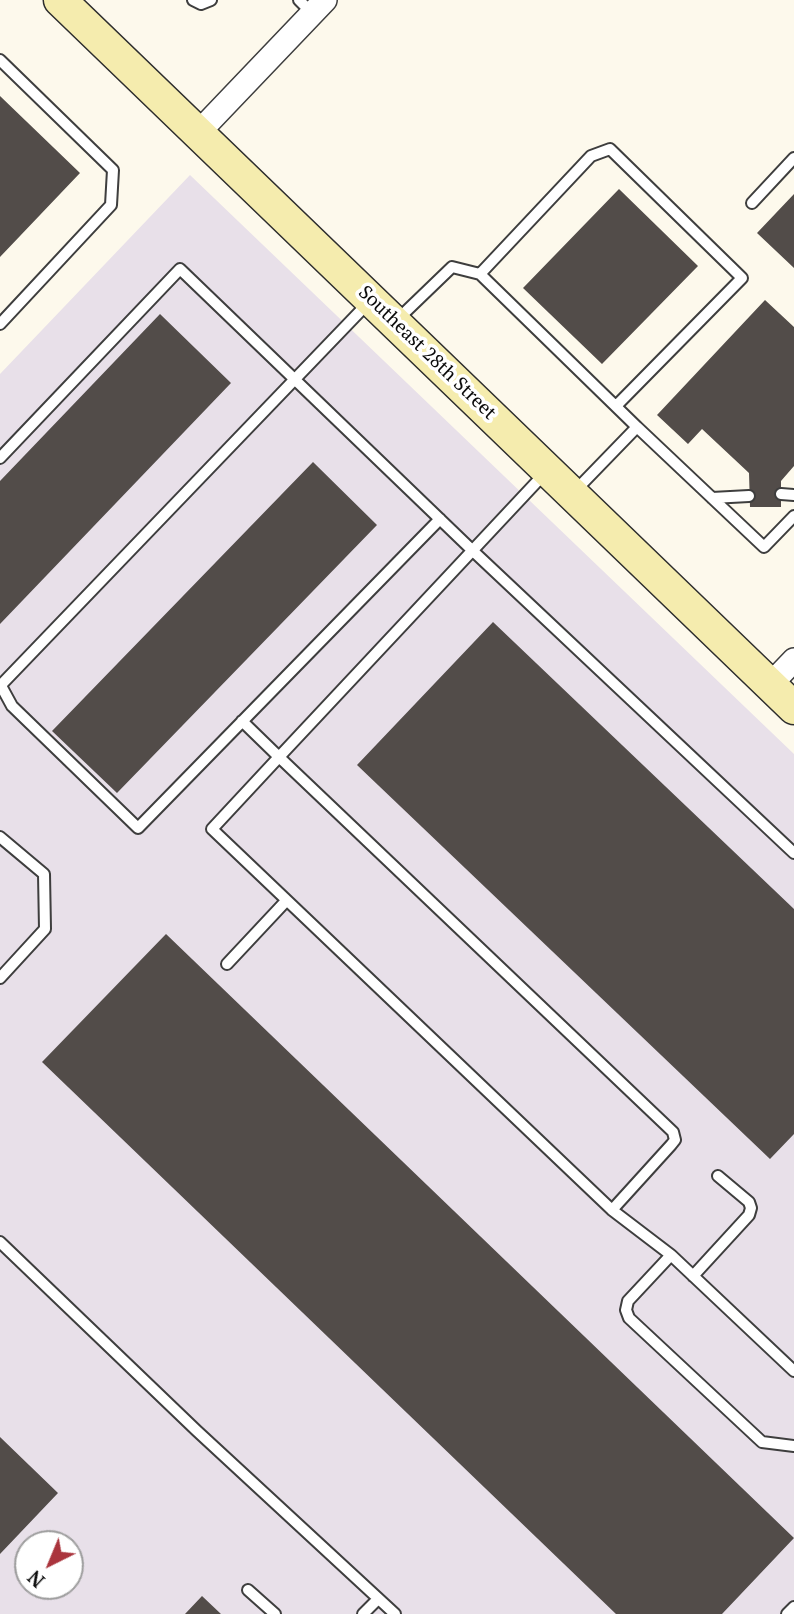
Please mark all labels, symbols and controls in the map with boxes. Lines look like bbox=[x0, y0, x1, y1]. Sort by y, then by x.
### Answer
street label: Southeast 28th Street bbox=[353, 281, 501, 425]
north arrow bbox=[14, 1530, 84, 1600]
text: N bbox=[22, 1565, 49, 1593]

